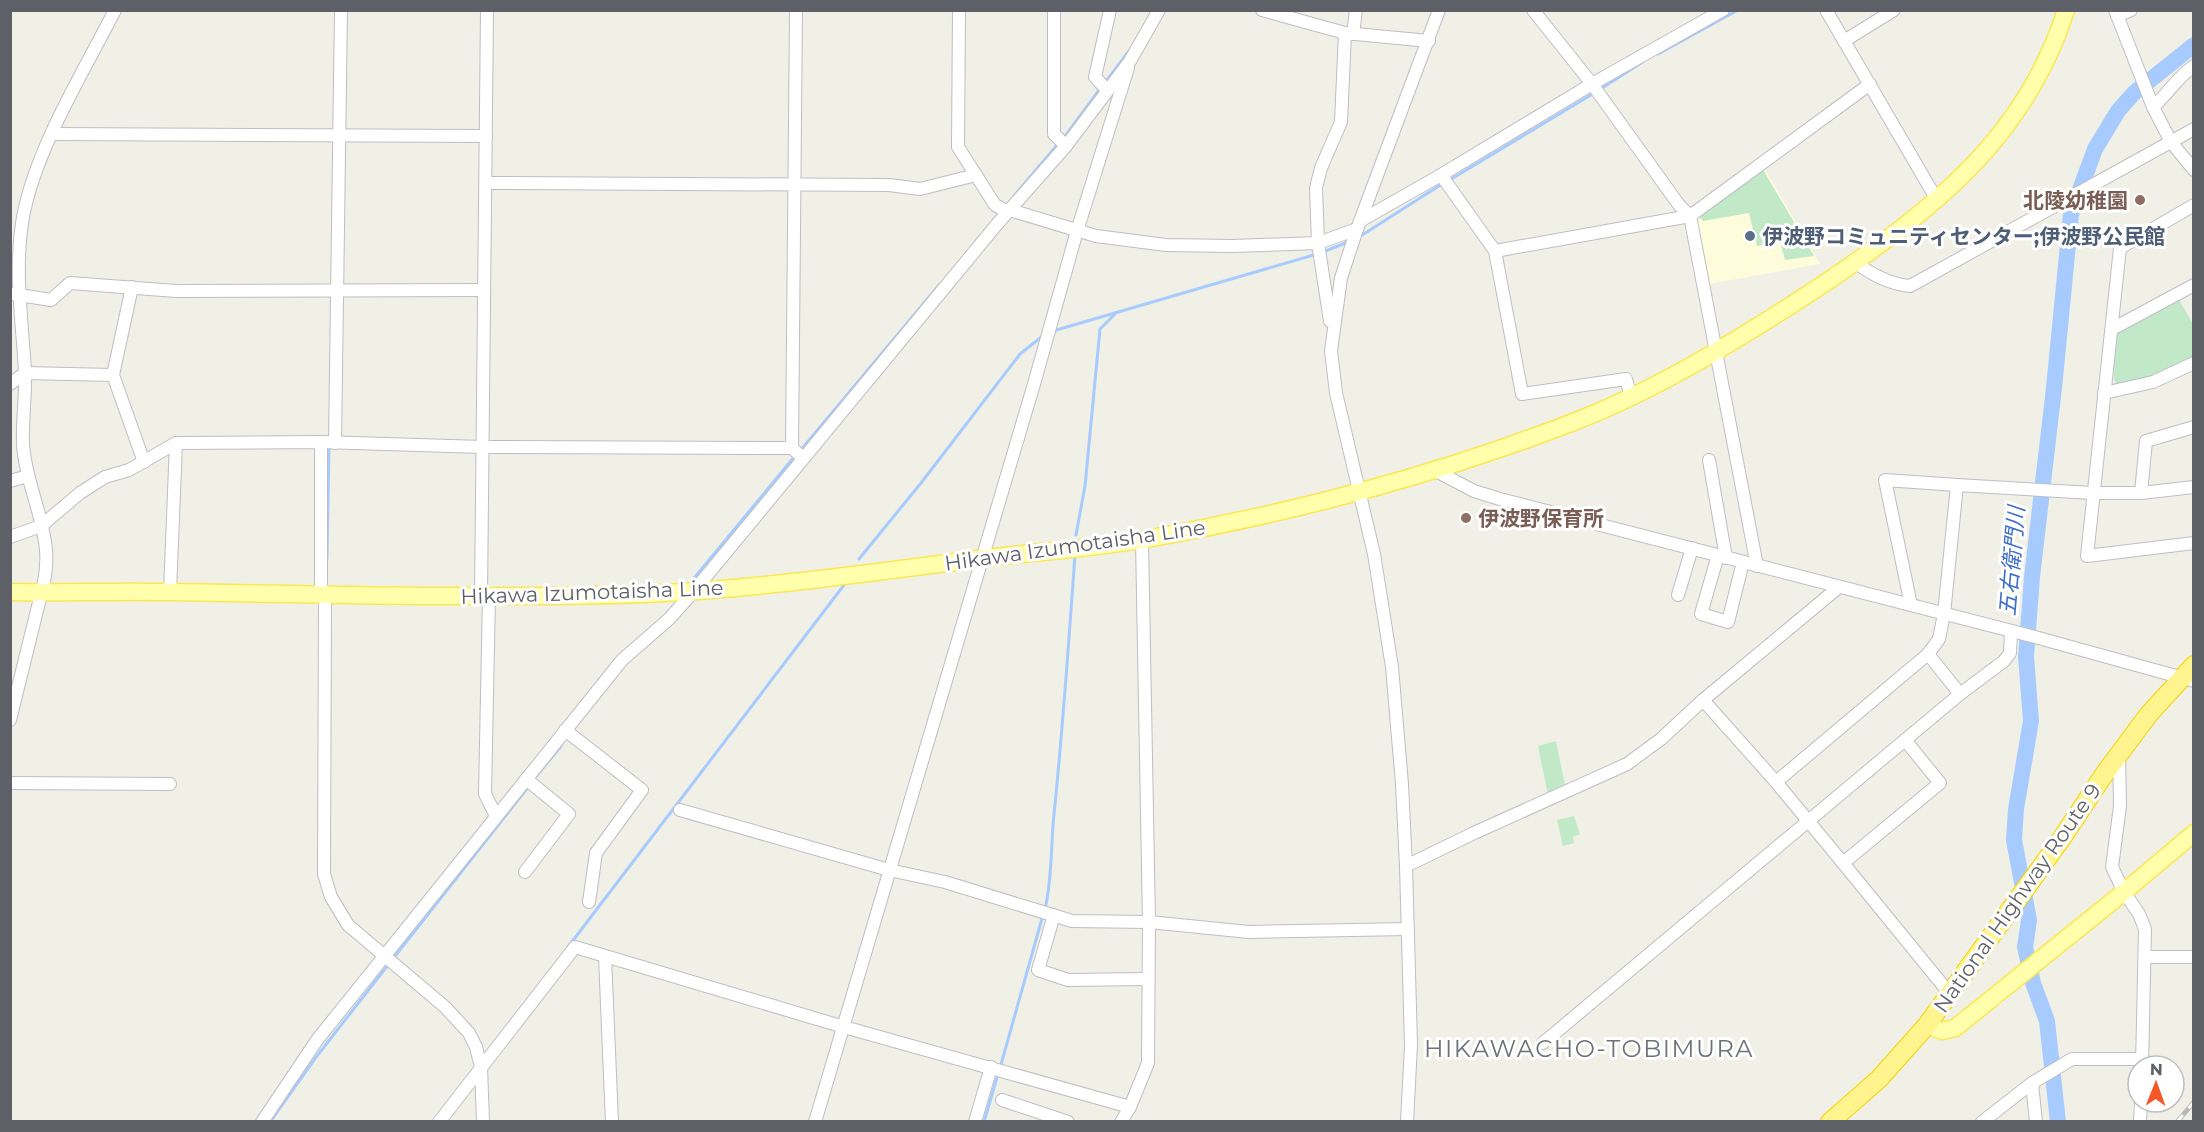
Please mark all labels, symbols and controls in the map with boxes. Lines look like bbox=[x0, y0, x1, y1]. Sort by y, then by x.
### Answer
place label: 北陵幼稚園 bbox=[2023, 188, 2128, 213]
marker: 北陵幼稚園 bbox=[2133, 193, 2147, 207]
place label: 伊波野コミュニティセンター;伊波野公民館 bbox=[1762, 224, 2165, 249]
marker: 伊波野コミュニティセンター;伊波野公民館 bbox=[1743, 229, 1757, 243]
water label: 五右衛門川 bbox=[1994, 503, 2030, 617]
place label: 伊波野保育所 bbox=[1478, 506, 1604, 531]
marker: 伊波野保育所 bbox=[1459, 511, 1473, 525]
street label: Hikawa Izumotaisha Line bbox=[943, 514, 1207, 576]
street label: Hikawa Izumotaisha Line bbox=[460, 575, 724, 609]
street label: National Highway Route 9 bbox=[1928, 779, 2106, 1017]
district label: HIKAWACHO-TOBIMURA bbox=[1424, 1034, 1754, 1063]
north arrow bbox=[2126, 1054, 2186, 1114]
text: N bbox=[2150, 1060, 2163, 1079]

